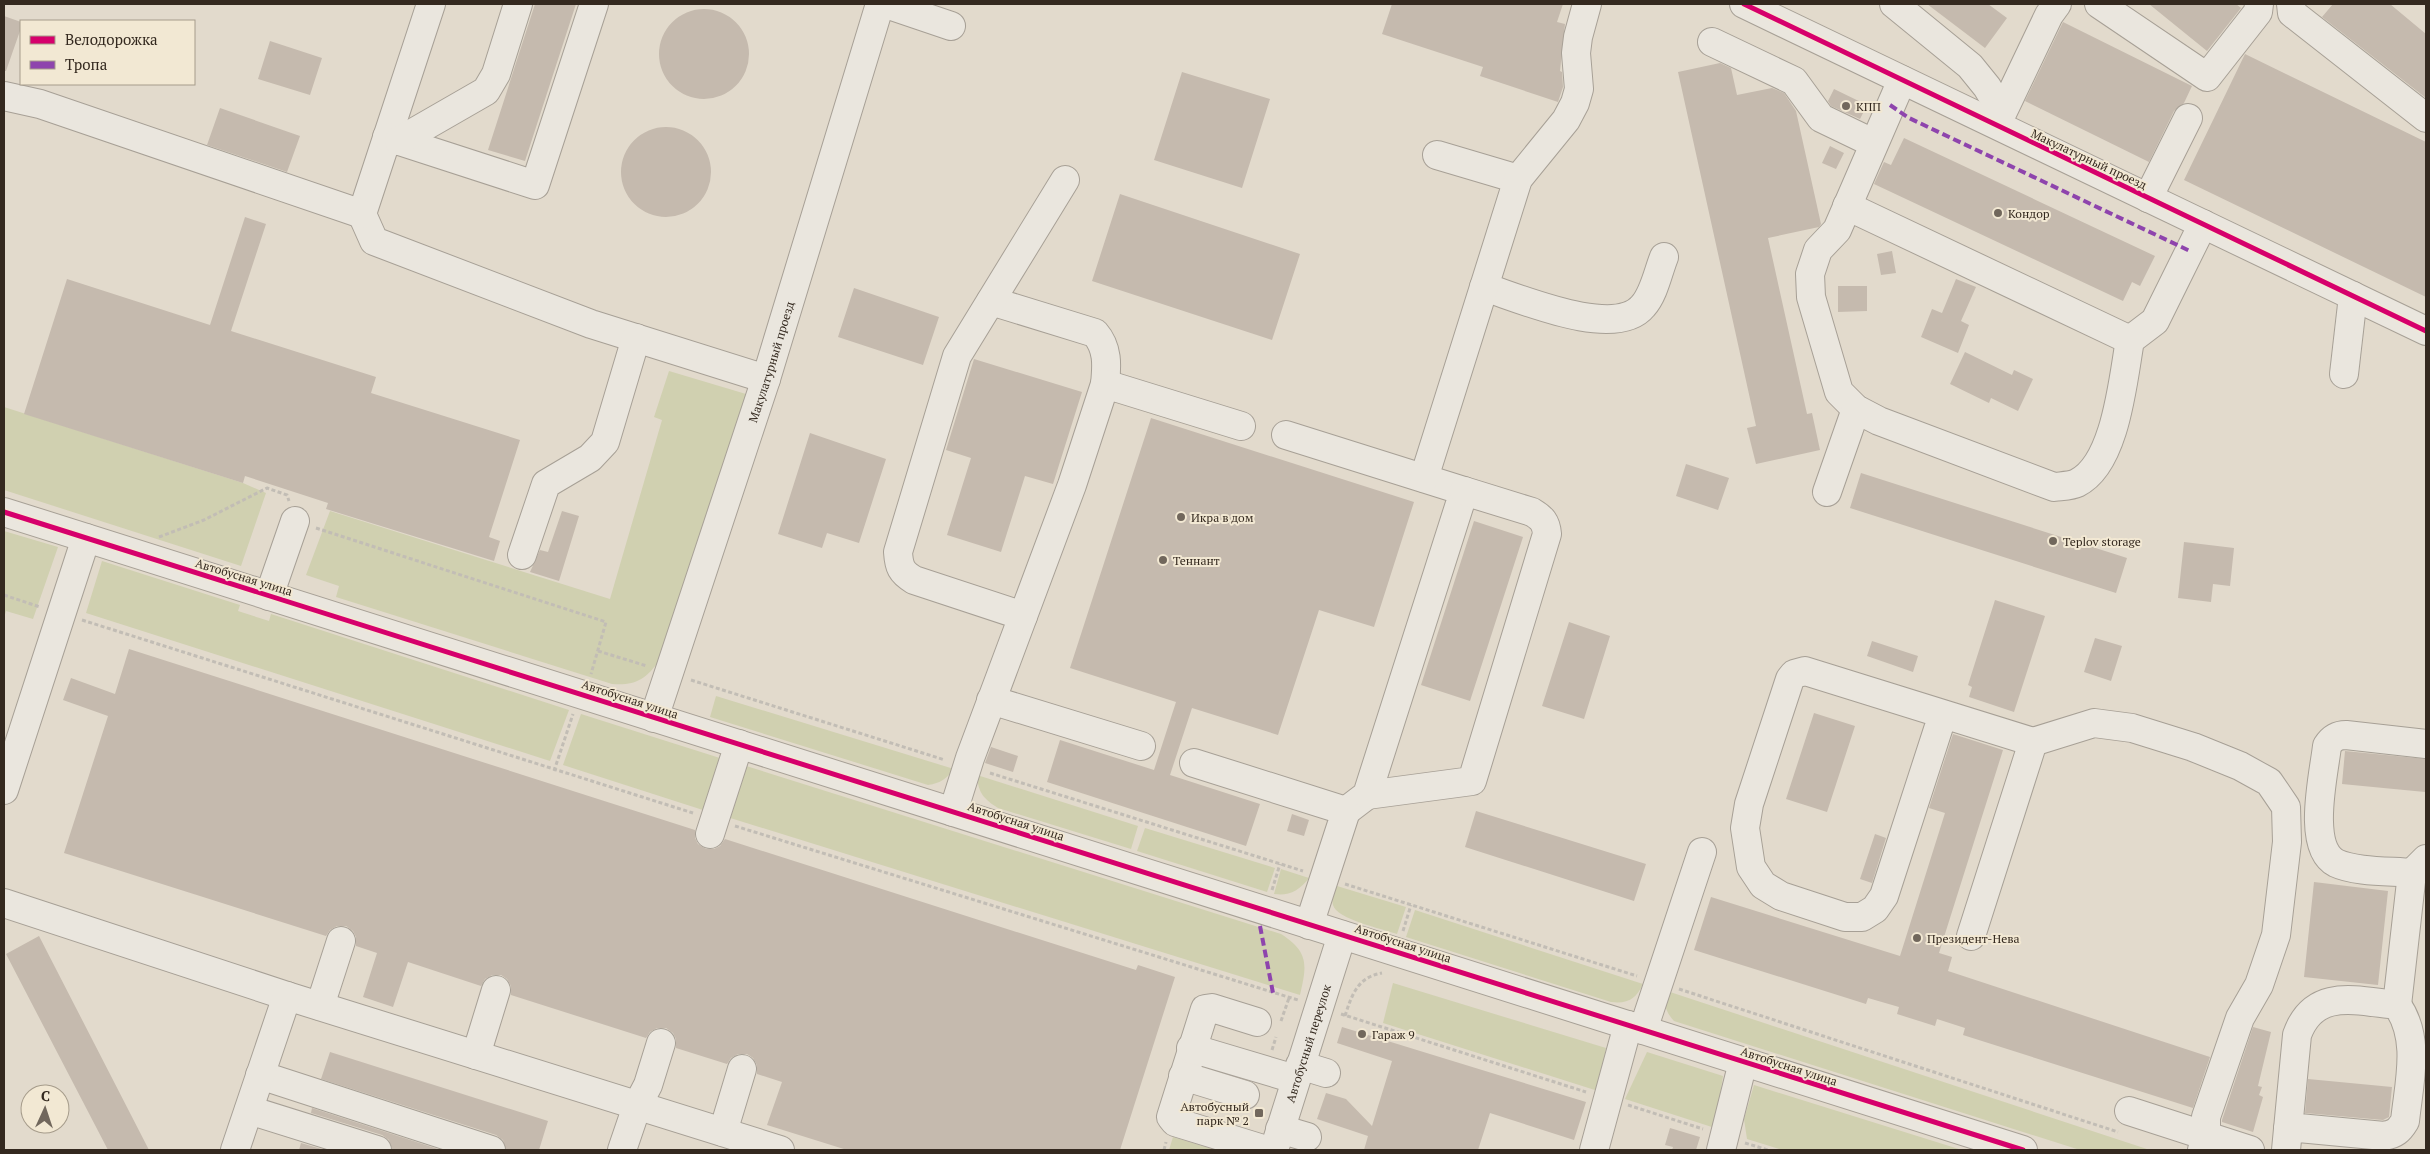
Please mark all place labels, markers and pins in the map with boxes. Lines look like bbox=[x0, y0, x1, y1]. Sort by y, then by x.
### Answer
place label: КПП bbox=[1856, 99, 1881, 114]
marker: КПП bbox=[1840, 100, 1852, 112]
place label: Кондор bbox=[2008, 206, 2050, 221]
marker: Кондор bbox=[1992, 207, 2004, 219]
place label: Икра в дом bbox=[1191, 510, 1254, 525]
marker: Икра в дом bbox=[1175, 511, 1187, 523]
place label: Teplov storage bbox=[2063, 534, 2141, 549]
marker: Teplov storage bbox=[2047, 535, 2059, 547]
place label: Теннант bbox=[1173, 553, 1220, 568]
marker: Теннант bbox=[1157, 554, 1169, 566]
place label: Президент-Нева bbox=[1927, 931, 2020, 946]
marker: Президент-Нева bbox=[1911, 932, 1923, 944]
place label: Гараж 9 bbox=[1372, 1027, 1415, 1042]
marker: Гараж 9 bbox=[1356, 1028, 1368, 1040]
place label: Автобусный парк № 2 bbox=[1180, 1099, 1249, 1128]
marker: Автобусный парк № 2 bbox=[1253, 1107, 1265, 1119]

